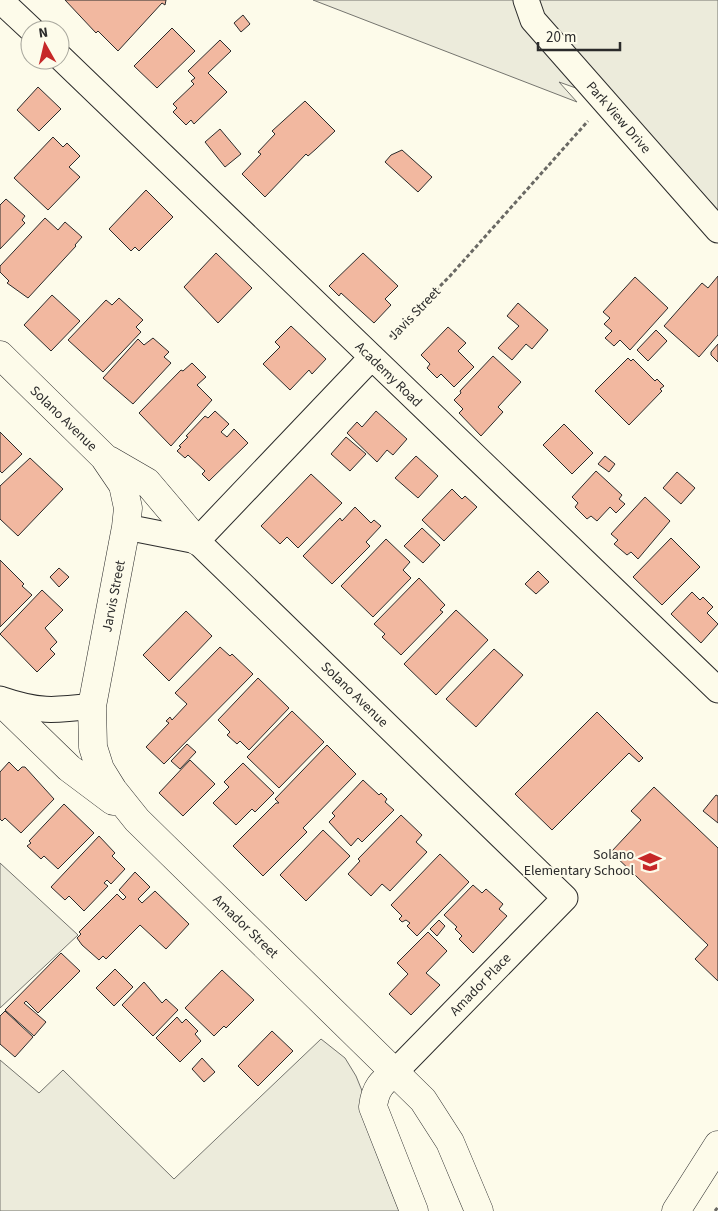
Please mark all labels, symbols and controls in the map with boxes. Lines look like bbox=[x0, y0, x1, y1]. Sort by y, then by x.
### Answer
north arrow bbox=[20, 20, 70, 70]
scale bar bbox=[538, 20, 620, 52]
text: N bbox=[37, 23, 49, 44]
text: 20 m bbox=[546, 27, 576, 48]
street label: Park View Drive bbox=[581, 77, 655, 158]
street label: Javis Street bbox=[384, 282, 446, 345]
street label: Academy Road bbox=[350, 337, 426, 412]
street label: Solano Avenue bbox=[25, 381, 102, 456]
street label: Jarvis Street bbox=[97, 558, 131, 634]
street label: Solano Avenue bbox=[316, 657, 393, 732]
place label: Solano Elementary School bbox=[524, 845, 634, 881]
school or university icon: Solano Elementary School bbox=[637, 849, 663, 875]
street label: Amador Street bbox=[208, 890, 283, 963]
street label: Amador Place bbox=[445, 949, 516, 1021]

